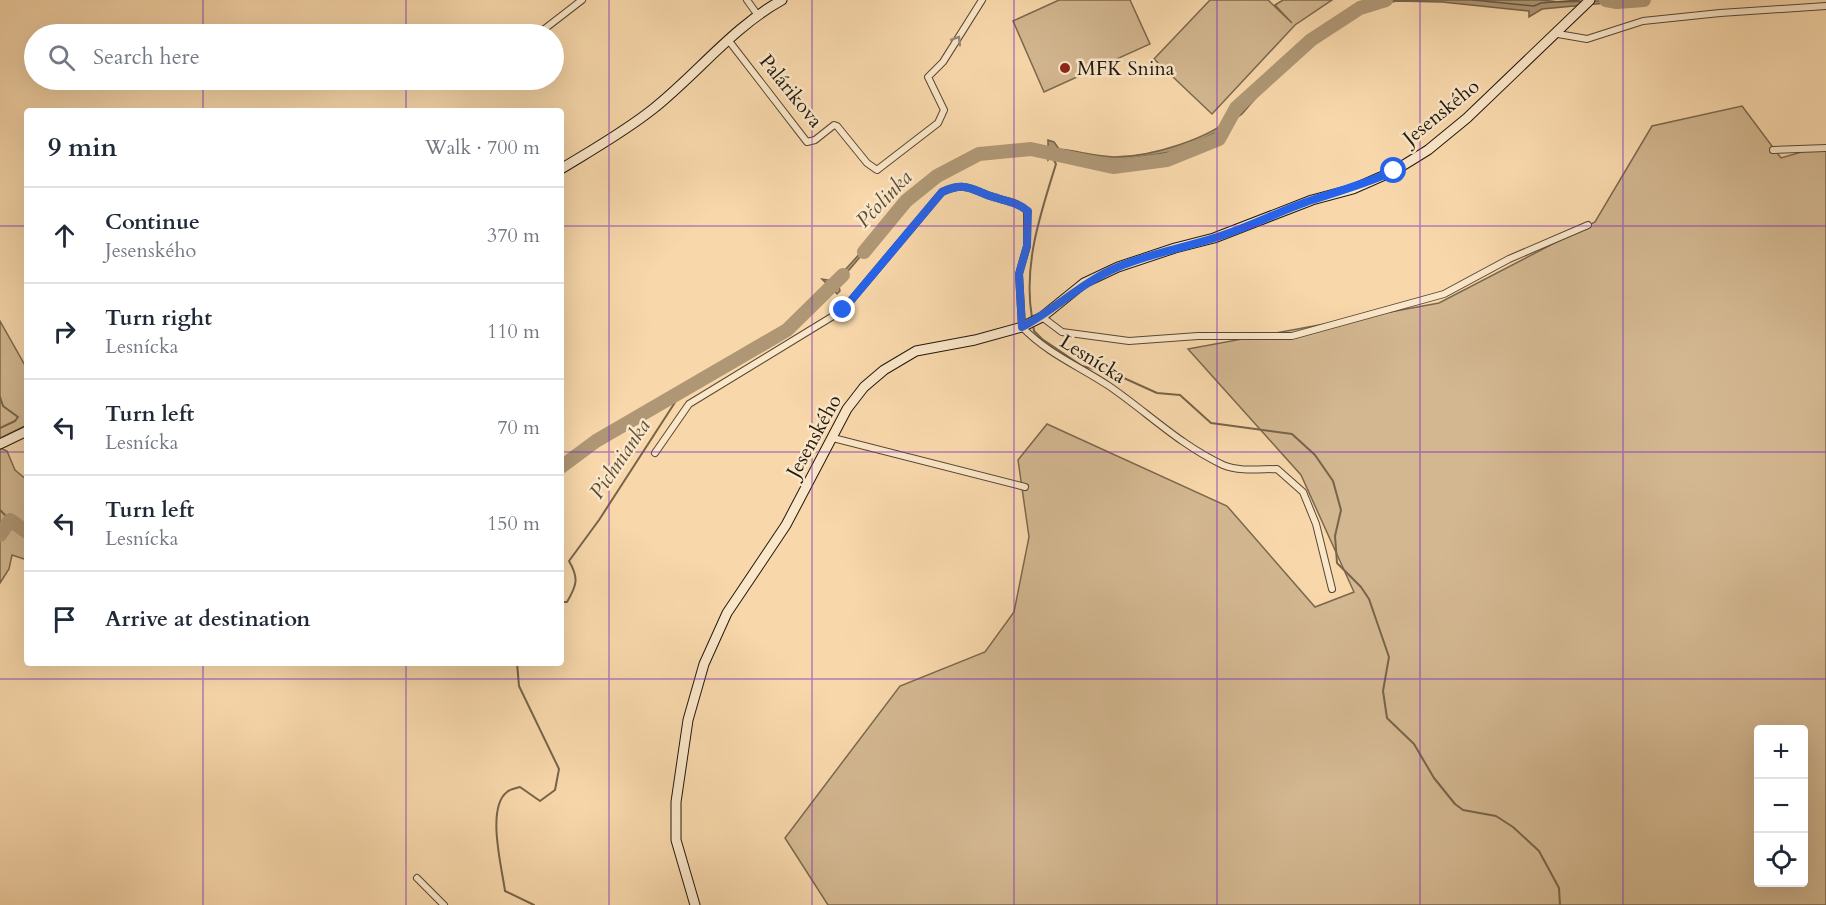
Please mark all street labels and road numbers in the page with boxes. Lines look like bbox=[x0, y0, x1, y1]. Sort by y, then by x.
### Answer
street label: Palárikova bbox=[753, 49, 829, 134]
street label: Jesenského bbox=[1395, 73, 1485, 153]
street label: Lesnícka bbox=[1055, 328, 1132, 390]
street label: Jesenského bbox=[779, 389, 848, 485]

